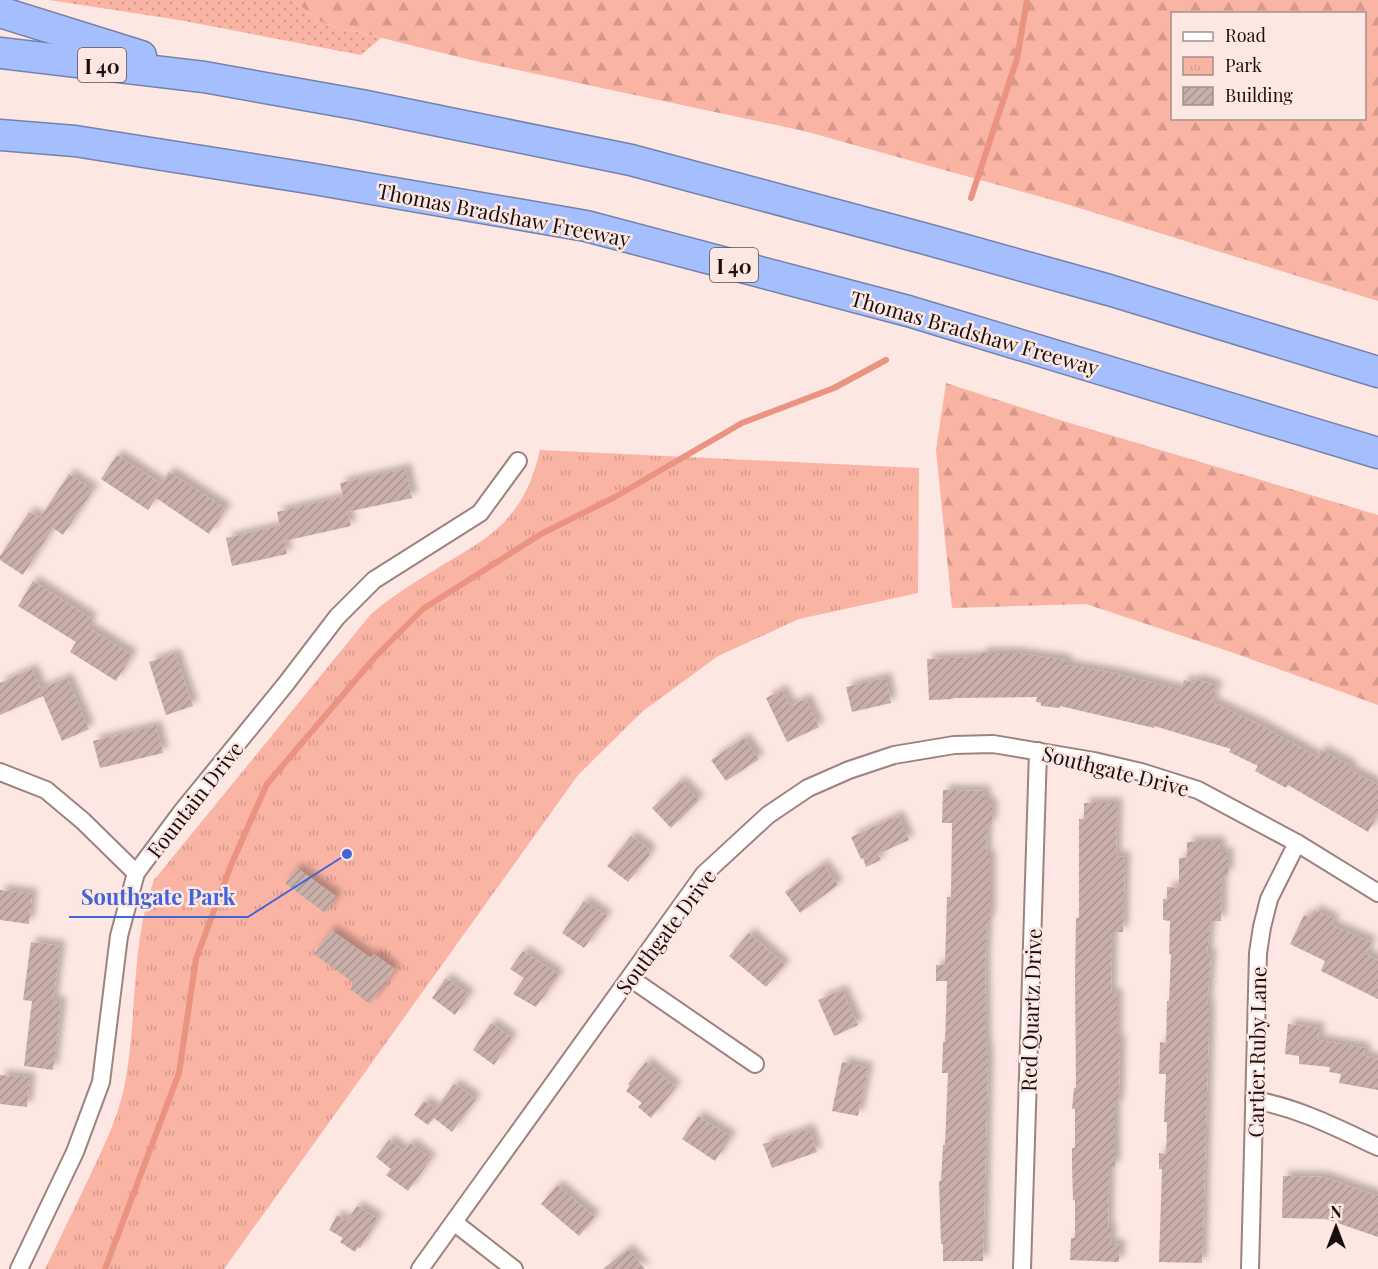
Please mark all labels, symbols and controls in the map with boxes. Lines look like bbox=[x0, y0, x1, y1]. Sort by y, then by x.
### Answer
legend bbox=[1171, 12, 1366, 120]
text: Road bbox=[1225, 23, 1266, 47]
road number: I 40 bbox=[78, 48, 126, 82]
text: Park bbox=[1225, 53, 1262, 77]
text: Building bbox=[1225, 83, 1293, 107]
street label: Thomas Bradshaw Freeway bbox=[375, 176, 633, 252]
road number: I 40 bbox=[710, 248, 758, 282]
street label: Thomas Bradshaw Freeway bbox=[847, 283, 1103, 381]
street label: Fountain Drive bbox=[140, 735, 248, 863]
street label: Southgate Drive bbox=[1040, 738, 1192, 802]
street label: Southgate Drive bbox=[608, 862, 722, 1000]
callout: Southgate Park bbox=[69, 877, 248, 917]
text: Southgate Park bbox=[81, 881, 235, 911]
street label: Red Quartz Drive bbox=[1013, 928, 1047, 1092]
street label: Cartier Ruby Lane bbox=[1241, 966, 1271, 1138]
north arrow bbox=[1306, 1197, 1366, 1257]
text: N bbox=[1330, 1201, 1342, 1222]

